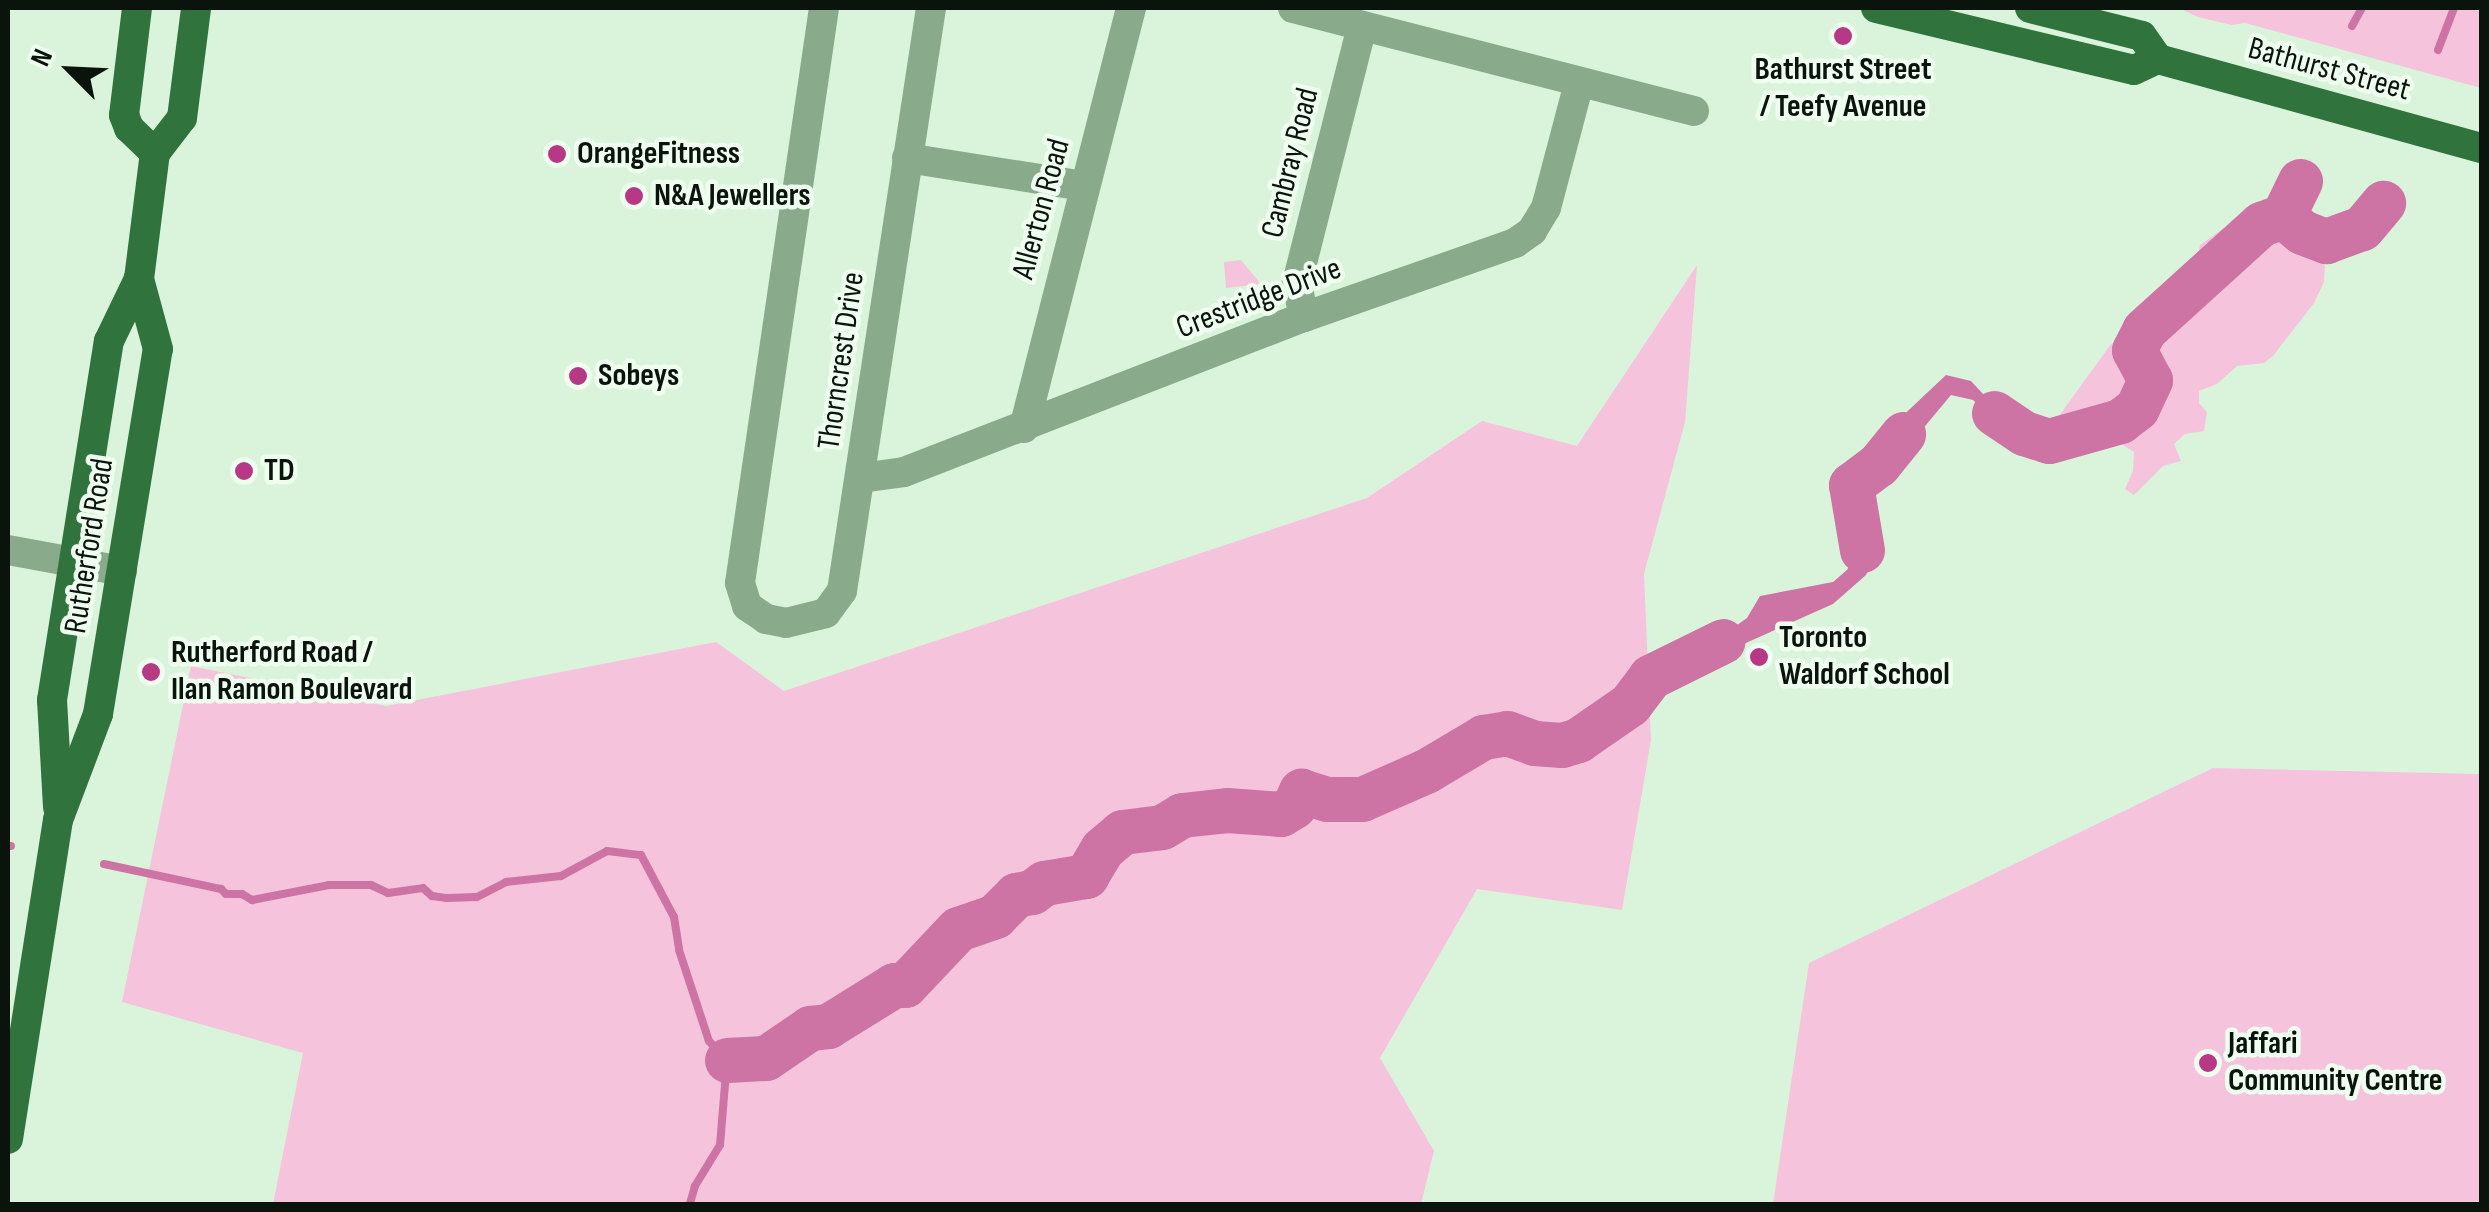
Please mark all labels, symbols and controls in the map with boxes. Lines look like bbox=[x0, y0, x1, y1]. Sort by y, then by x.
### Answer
north arrow bbox=[20, 20, 120, 120]
marker: Bathurst Street / Teefy Avenue bbox=[1832, 25, 1854, 47]
street label: Bathurst Street bbox=[2244, 30, 2414, 110]
text: N bbox=[24, 44, 60, 71]
place label: Bathurst Street / Teefy Avenue bbox=[1754, 52, 1932, 127]
street label: Cambray Road bbox=[1254, 84, 1328, 242]
place label: OrangeFitness bbox=[577, 135, 740, 173]
street label: Allerton Road bbox=[1005, 135, 1079, 283]
marker: OrangeFitness bbox=[546, 143, 568, 165]
place label: N&A Jewellers bbox=[654, 177, 811, 215]
marker: N&A Jewellers bbox=[623, 185, 645, 207]
street label: Crestridge Drive bbox=[1171, 250, 1347, 348]
street label: Thorncrest Drive bbox=[811, 270, 873, 452]
place label: Sobeys bbox=[598, 357, 679, 395]
marker: Sobeys bbox=[567, 365, 589, 387]
place label: TD bbox=[264, 452, 294, 490]
street label: Rutherford Road bbox=[57, 456, 123, 636]
marker: TD bbox=[233, 460, 255, 482]
place label: Toronto Waldorf School bbox=[1779, 620, 1950, 695]
place label: Rutherford Road / Ilan Ramon Boulevard bbox=[171, 635, 412, 710]
marker: Toronto Waldorf School bbox=[1748, 646, 1770, 668]
marker: Rutherford Road / Ilan Ramon Boulevard bbox=[140, 661, 162, 683]
place label: Jaffari Community Centre bbox=[2228, 1026, 2442, 1101]
marker: Jaffari Community Centre bbox=[2197, 1052, 2219, 1074]

